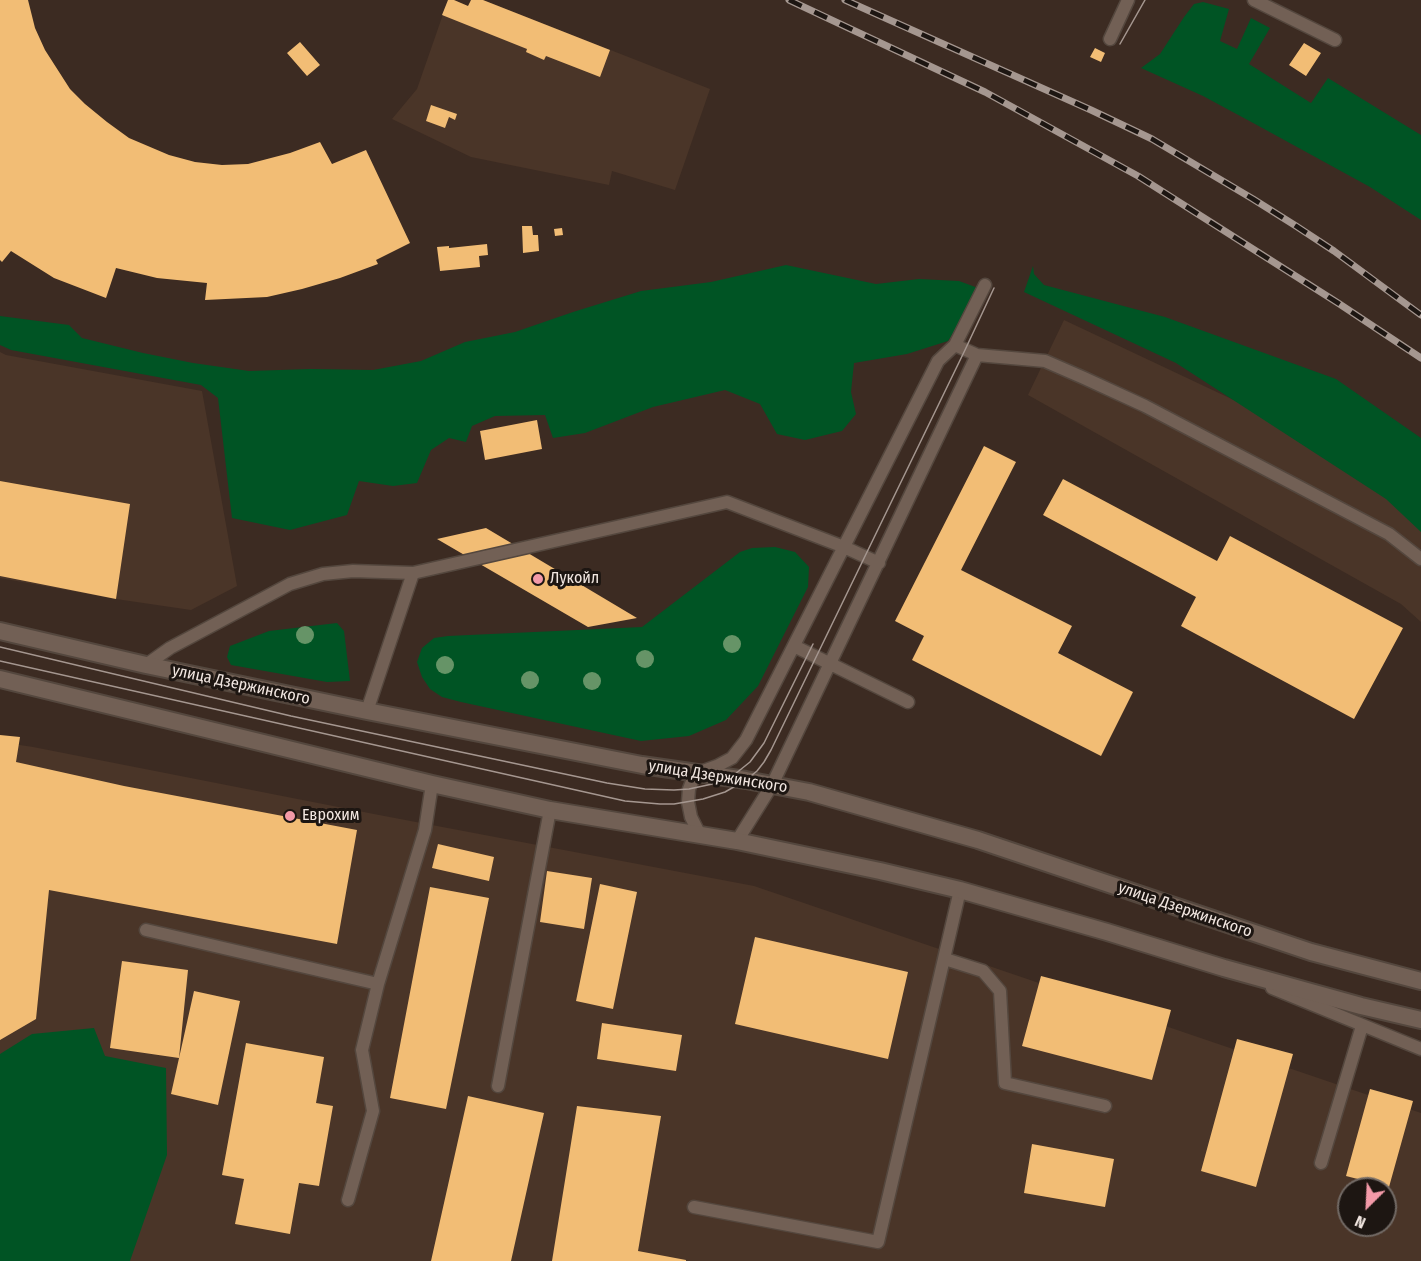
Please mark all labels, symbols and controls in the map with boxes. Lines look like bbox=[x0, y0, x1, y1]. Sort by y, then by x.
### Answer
place label: Лукойл bbox=[550, 569, 599, 589]
marker: Лукойл bbox=[531, 572, 545, 586]
street label: улица Дзержинского bbox=[170, 661, 312, 709]
street label: улица Дзержинского bbox=[647, 757, 789, 797]
place label: Еврохим bbox=[302, 806, 360, 826]
marker: Еврохим bbox=[283, 809, 297, 823]
street label: улица Дзержинского bbox=[1116, 878, 1254, 942]
north arrow bbox=[1337, 1177, 1397, 1237]
text: N bbox=[1352, 1211, 1369, 1233]

